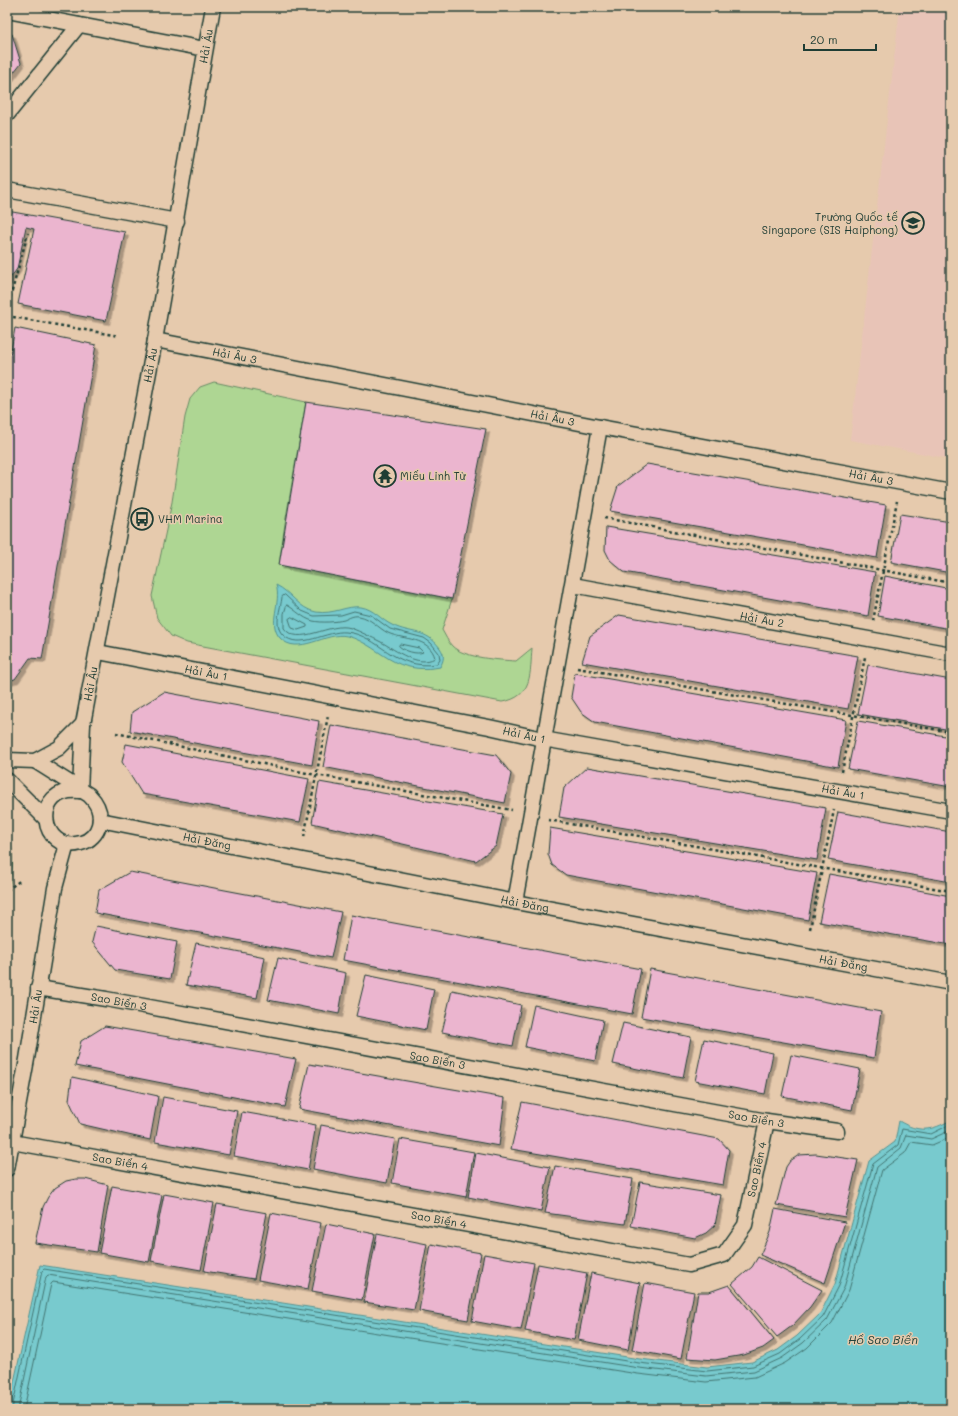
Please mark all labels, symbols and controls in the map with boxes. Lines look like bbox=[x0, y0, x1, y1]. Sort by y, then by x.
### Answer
scale bar bbox=[804, 26, 876, 52]
street label: Hải Âu bbox=[195, 28, 216, 65]
text: 20 m bbox=[810, 31, 838, 47]
place label: Trường Quốc tế Singapore (SIS Haiphong) bbox=[762, 209, 898, 237]
school or university icon: Trường Quốc tế Singapore (SIS Haiphong) bbox=[900, 210, 926, 236]
street label: Hải Âu 3 bbox=[211, 343, 259, 367]
street label: Hải Âu bbox=[139, 347, 160, 384]
street label: Hải Âu 3 bbox=[529, 406, 577, 429]
temple icon: Miếu Linh Từ bbox=[372, 463, 398, 489]
street label: Hải Âu 3 bbox=[848, 465, 895, 488]
place label: Miếu Linh Từ bbox=[400, 468, 467, 483]
bus stop icon: VHM Marina bbox=[129, 506, 155, 532]
place label: VHM Marina bbox=[158, 511, 223, 526]
street label: Hải Âu 2 bbox=[739, 608, 785, 630]
street label: Hải Âu 1 bbox=[183, 661, 229, 684]
street label: Hải Âu bbox=[79, 665, 101, 702]
street label: Hải Âu 1 bbox=[501, 722, 547, 746]
street label: Hải Âu 1 bbox=[820, 780, 866, 803]
street label: Hải Đăng bbox=[182, 829, 232, 853]
street label: Hải Đăng bbox=[499, 891, 550, 915]
street label: Hải Đăng bbox=[818, 951, 869, 974]
street label: Hải Âu bbox=[25, 988, 45, 1025]
street label: Sao Biển 3 bbox=[90, 989, 149, 1013]
street label: Sao Biển 3 bbox=[409, 1047, 467, 1072]
street label: Sao Biển 3 bbox=[727, 1106, 786, 1130]
street label: Sao Biển 4 bbox=[743, 1140, 770, 1198]
street label: Sao Biển 4 bbox=[91, 1149, 150, 1174]
street label: Sao Biển 4 bbox=[410, 1207, 469, 1232]
water label: Hồ Sao Biển bbox=[848, 1331, 918, 1347]

